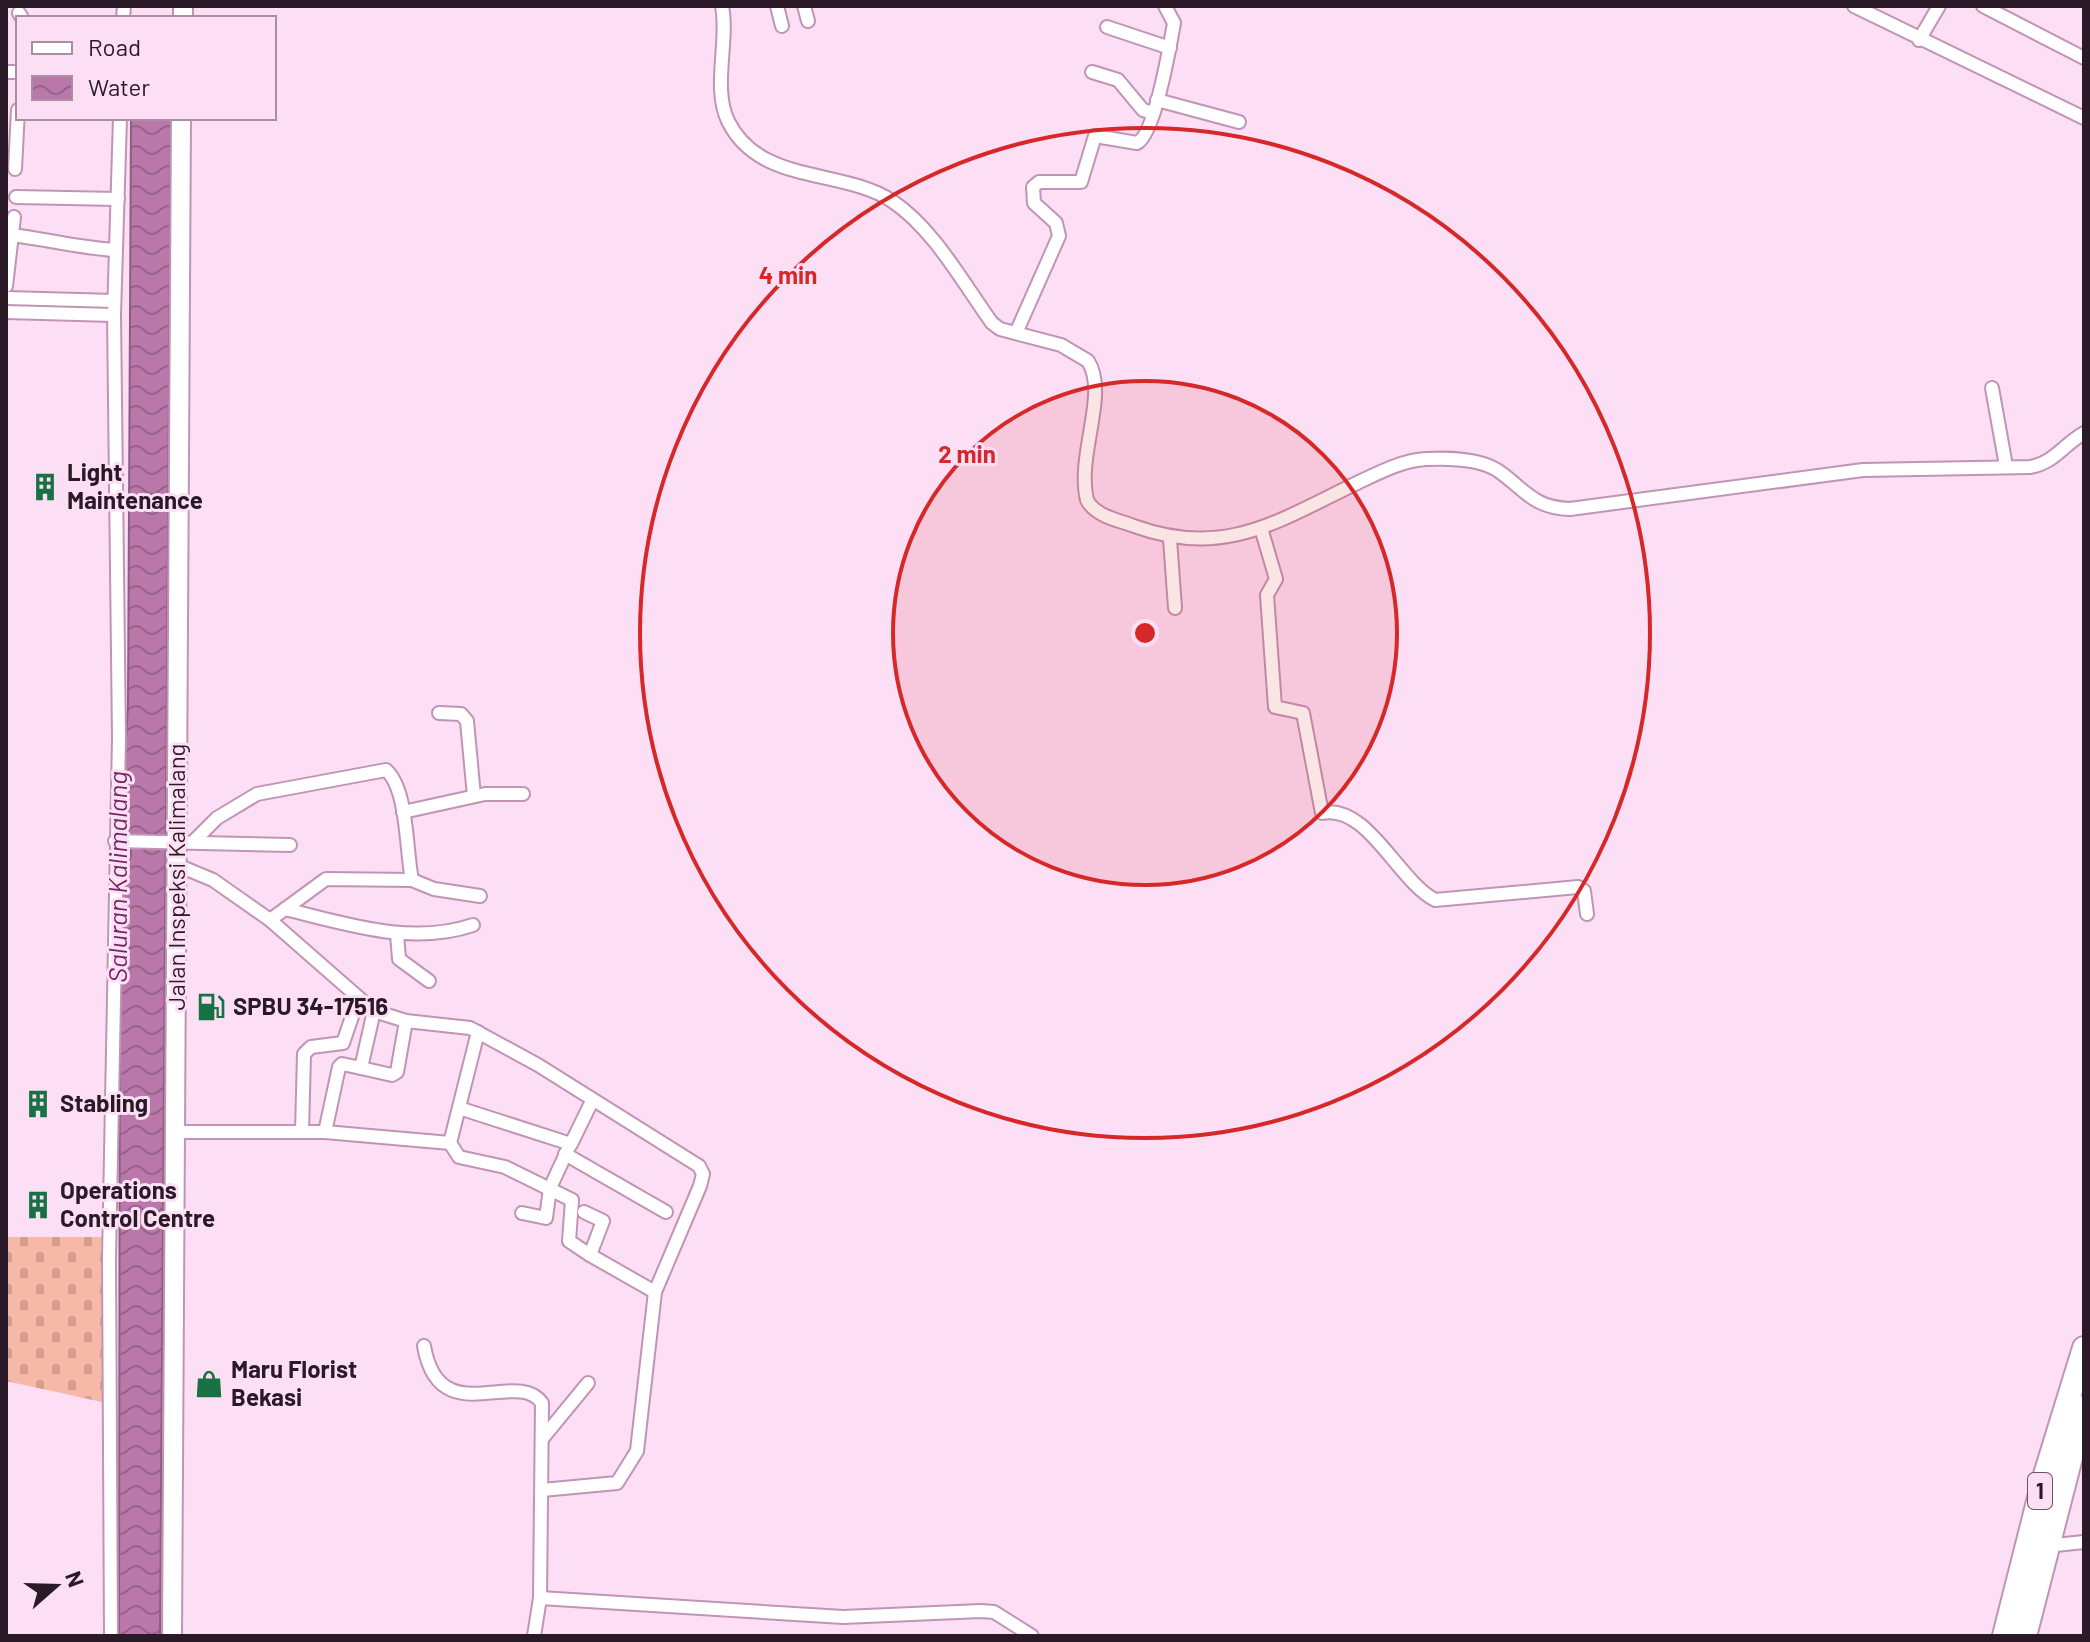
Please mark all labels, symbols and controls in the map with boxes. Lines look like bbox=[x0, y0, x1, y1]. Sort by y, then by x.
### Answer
legend bbox=[16, 16, 276, 120]
text: Road bbox=[88, 32, 141, 61]
text: Water bbox=[88, 72, 150, 101]
text: 4 min bbox=[759, 260, 817, 289]
text: 2 min bbox=[938, 439, 996, 468]
place label: Light Maintenance bbox=[67, 457, 203, 514]
building icon: Light Maintenance bbox=[30, 472, 60, 502]
centre of rings bbox=[1131, 619, 1159, 647]
street label: Jalan Inspeksi Kalimalang bbox=[161, 744, 190, 1010]
water label: Saluran Kalimalang bbox=[101, 771, 132, 983]
place label: SPBU 34-17516 bbox=[233, 991, 388, 1020]
fuel station icon: SPBU 34-17516 bbox=[196, 992, 226, 1022]
place label: Stabling bbox=[60, 1088, 148, 1117]
building icon: Stabling bbox=[23, 1089, 53, 1119]
place label: Operations Control Centre bbox=[60, 1175, 215, 1232]
building icon: Operations Control Centre bbox=[23, 1190, 53, 1220]
place label: Maru Florist Bekasi bbox=[231, 1354, 357, 1411]
shop icon: Maru Florist Bekasi bbox=[194, 1369, 224, 1399]
road number: 1 bbox=[2028, 1473, 2052, 1509]
north arrow bbox=[16, 1546, 96, 1626]
text: N bbox=[61, 1567, 90, 1590]

